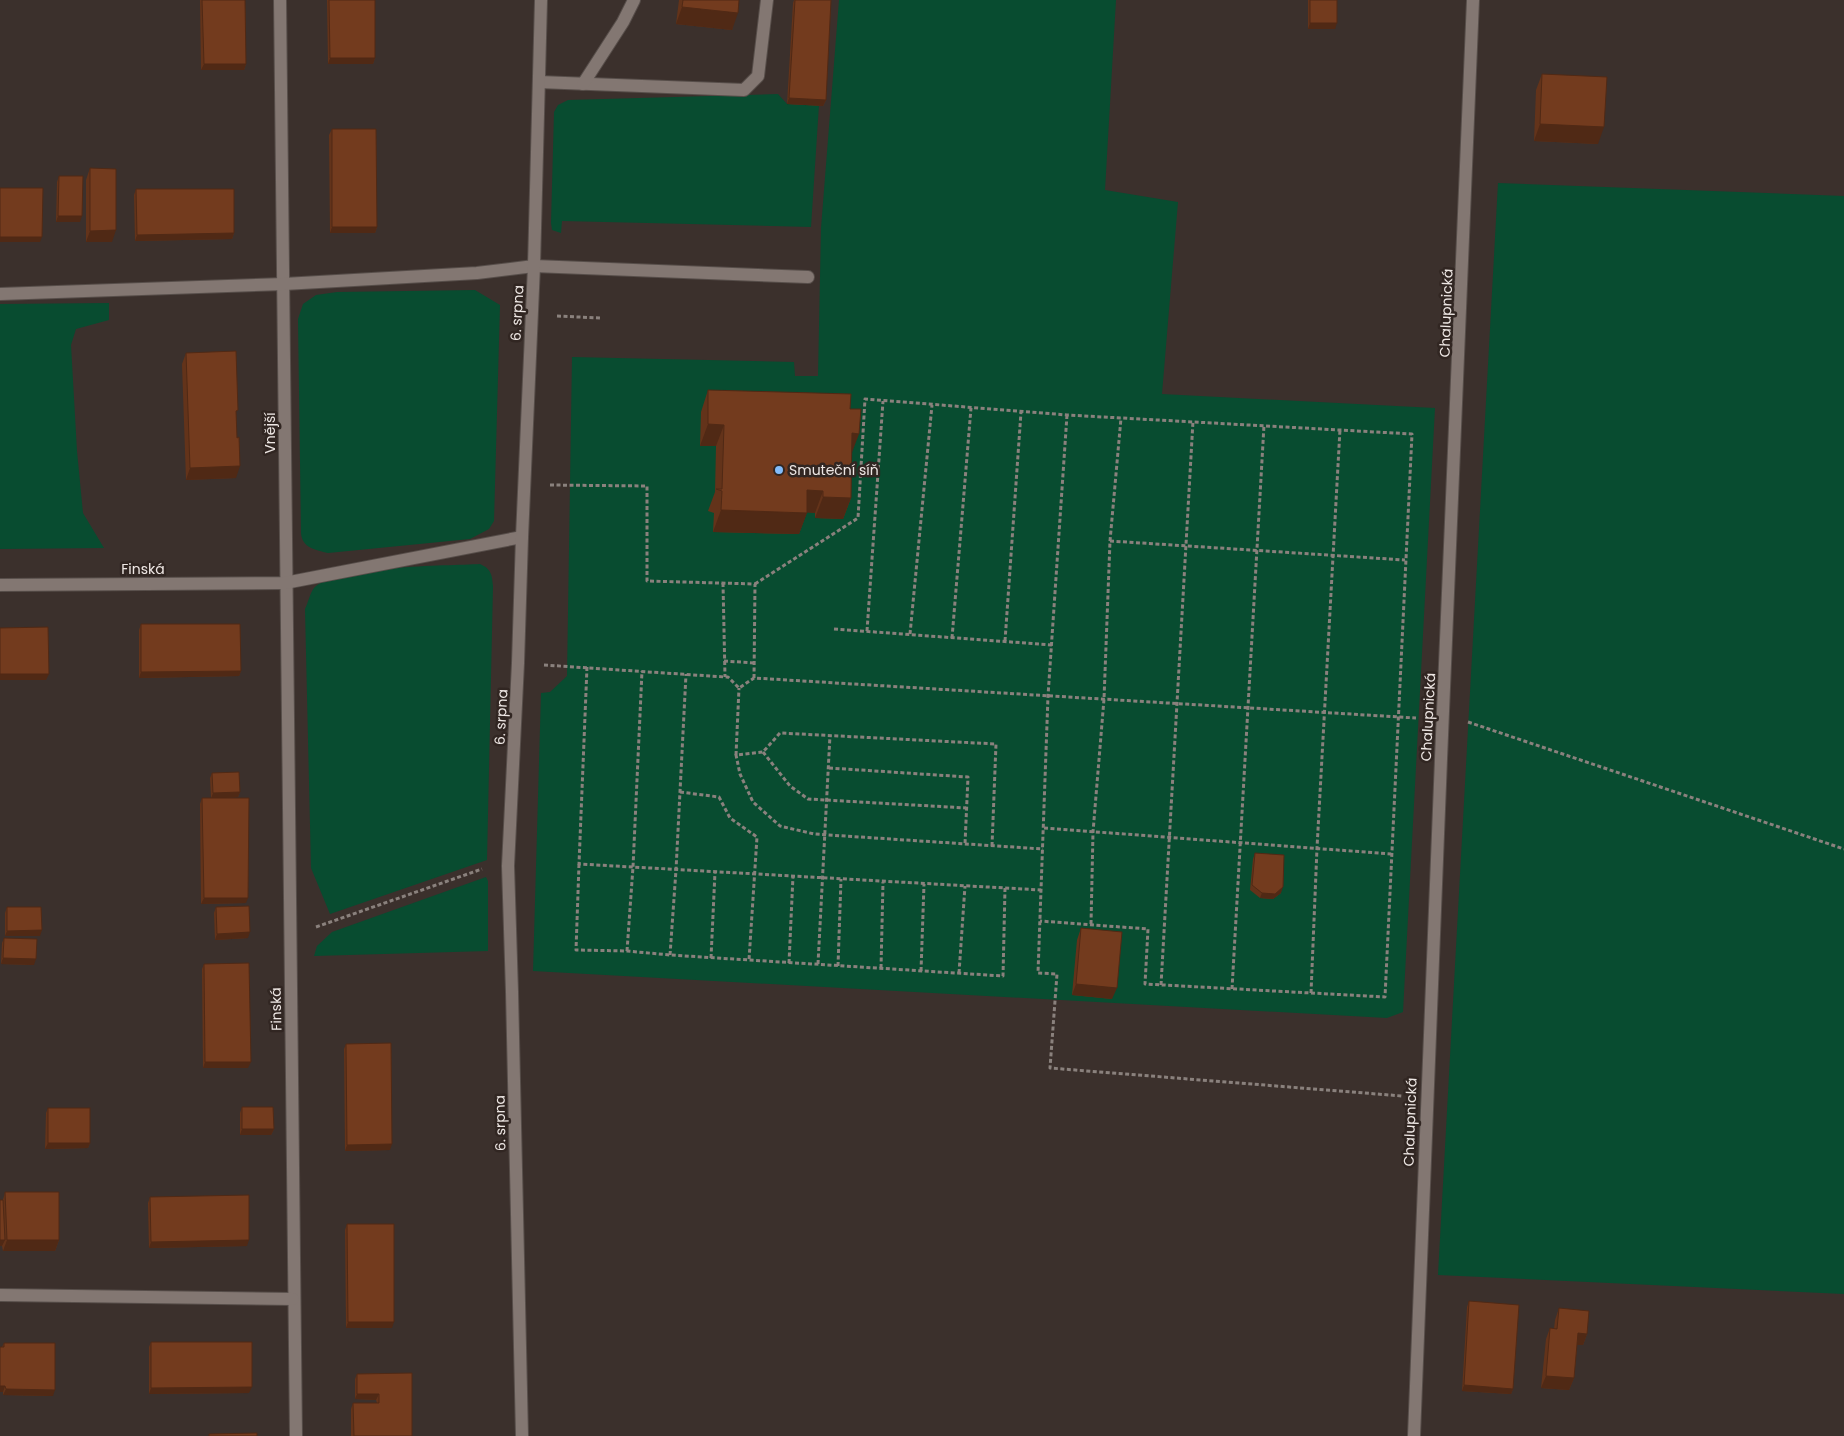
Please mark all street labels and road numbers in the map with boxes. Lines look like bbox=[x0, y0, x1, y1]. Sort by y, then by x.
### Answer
street label: Chalupnická bbox=[1434, 268, 1458, 358]
street label: 6. srpna bbox=[506, 285, 528, 341]
street label: Vnější bbox=[260, 412, 280, 454]
street label: Finská bbox=[121, 559, 165, 579]
street label: Chalupnická bbox=[1416, 672, 1440, 762]
street label: 6. srpna bbox=[490, 689, 512, 745]
street label: Finská bbox=[266, 987, 286, 1031]
street label: Chalupnická bbox=[1398, 1077, 1422, 1167]
street label: 6. srpna bbox=[490, 1095, 510, 1151]

